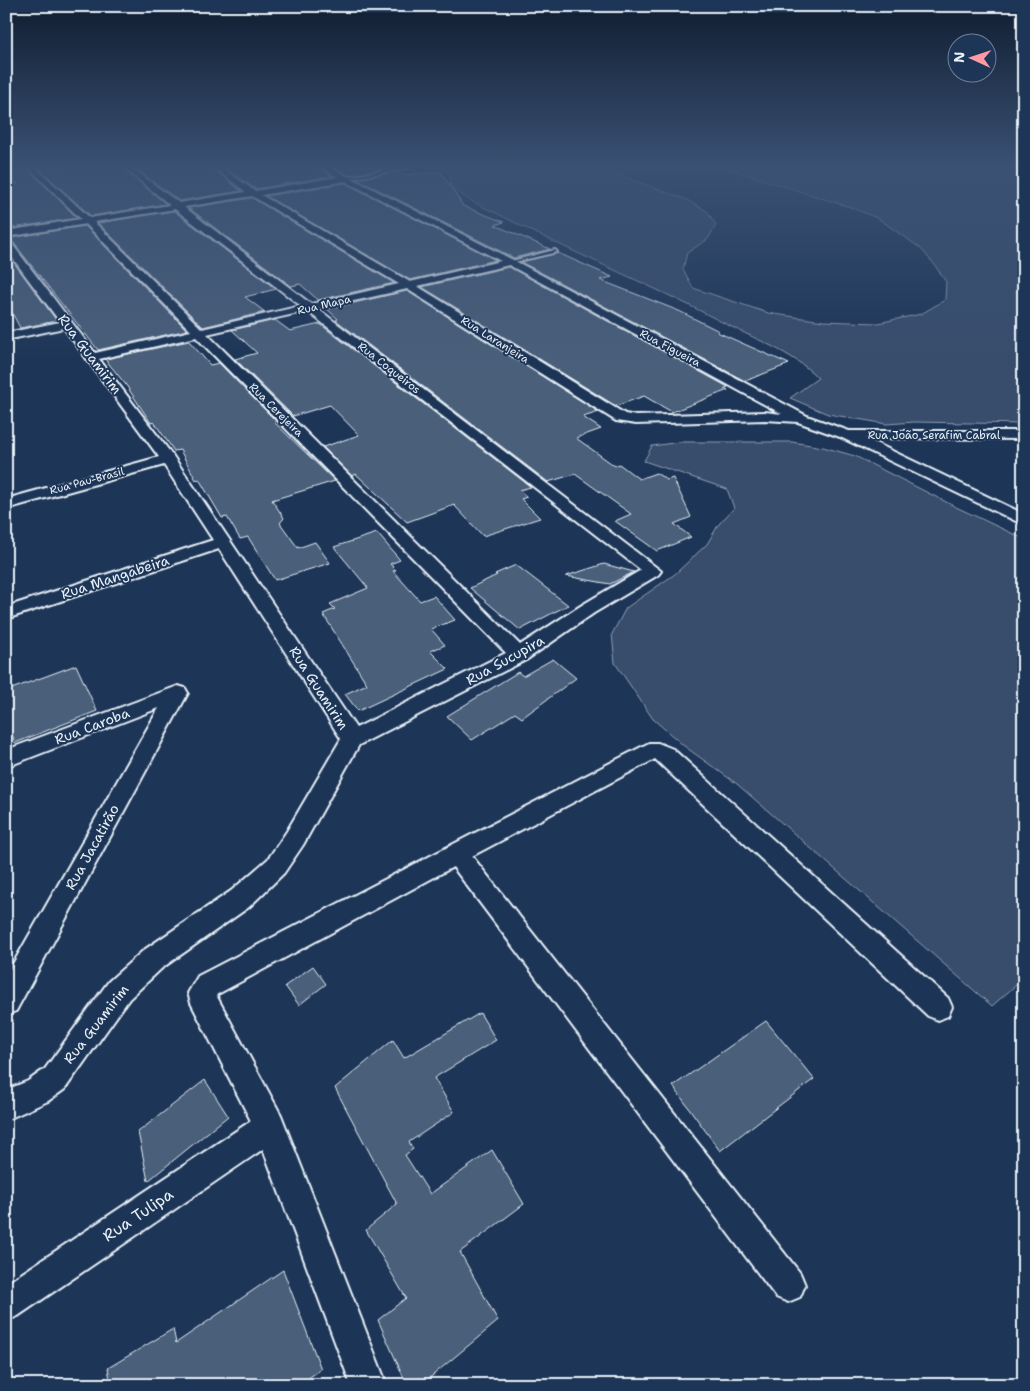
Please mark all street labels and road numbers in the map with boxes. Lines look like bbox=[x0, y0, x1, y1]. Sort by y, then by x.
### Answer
street label: Rua Mapa bbox=[296, 292, 352, 318]
street label: Rua Guamirim bbox=[54, 310, 126, 398]
street label: Rua Laranjeira bbox=[458, 313, 532, 367]
street label: Rua Figueira bbox=[637, 326, 703, 370]
street label: Rua Coqueiros bbox=[355, 339, 423, 397]
street label: Rua Cerejeira bbox=[246, 380, 306, 440]
street label: Rua João Serafim Cabral bbox=[868, 428, 1001, 443]
street label: Rua Pau-Brasil bbox=[48, 464, 127, 498]
street label: Rua Mangabeira bbox=[59, 551, 172, 603]
street label: Rua Sucupira bbox=[463, 631, 548, 689]
street label: Rua Guamirim bbox=[285, 643, 353, 733]
street label: Rua Caroba bbox=[52, 703, 132, 749]
street label: Rua Jacatirão bbox=[61, 801, 123, 893]
street label: Rua Guamirim bbox=[59, 981, 133, 1067]
street label: Rua Tulipa bbox=[99, 1184, 177, 1246]

